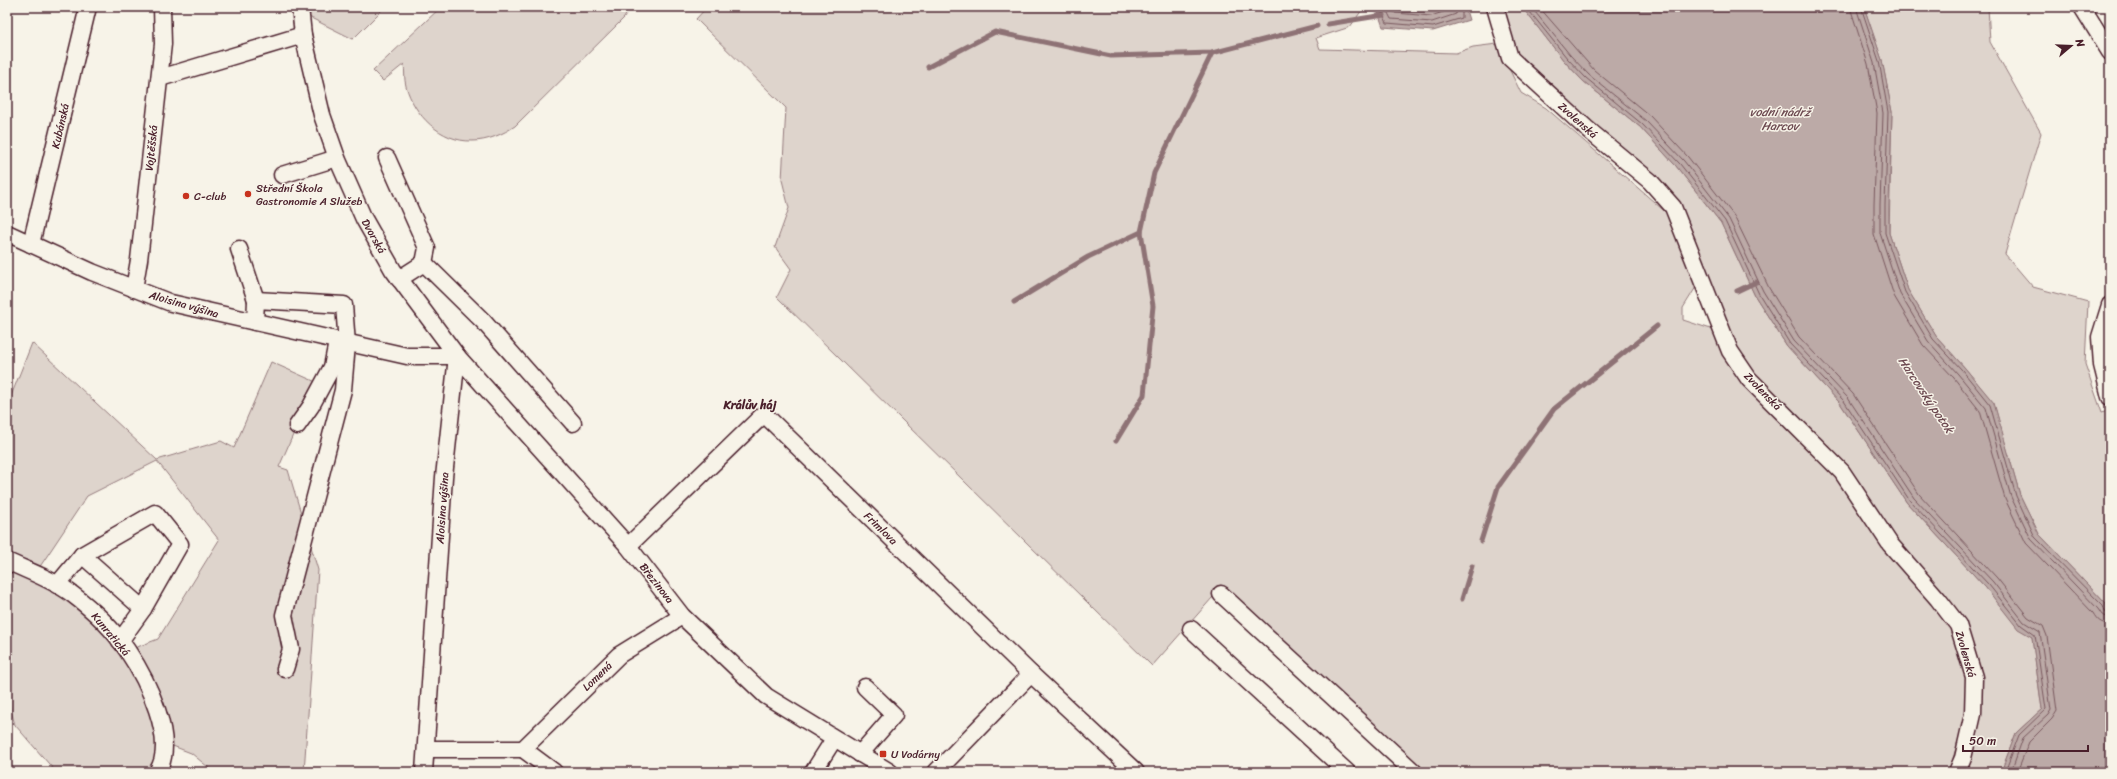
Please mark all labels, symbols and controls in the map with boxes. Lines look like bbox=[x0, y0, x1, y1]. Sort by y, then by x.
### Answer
north arrow bbox=[2051, 26, 2091, 66]
text: N bbox=[2069, 35, 2090, 50]
street label: Zvolenská bbox=[1554, 97, 1602, 144]
street label: Kubánská bbox=[46, 101, 75, 151]
water label: vodní nádrž Harcov bbox=[1750, 101, 1813, 137]
street label: Vojtěšská bbox=[140, 124, 163, 172]
place label: Střední Škola Gastronomie A Služeb bbox=[256, 179, 363, 211]
place label: C-club bbox=[194, 187, 226, 206]
marker: Střední Škola Gastronomie A Služeb bbox=[243, 189, 253, 199]
marker: C-club bbox=[181, 191, 191, 201]
street label: Dvorská bbox=[356, 215, 391, 258]
street label: Aloisina výšina bbox=[146, 285, 221, 324]
water label: Harcovský potok bbox=[1892, 352, 1961, 439]
street label: Zvolenská bbox=[1739, 368, 1786, 416]
district label: Králův háj bbox=[722, 394, 778, 416]
street label: Aloisina výšina bbox=[430, 471, 455, 546]
street label: Frimlova bbox=[859, 507, 902, 550]
street label: Březinova bbox=[635, 559, 679, 608]
street label: Kunratická bbox=[86, 608, 135, 661]
street label: Zvolenská bbox=[1950, 629, 1981, 680]
street label: Lomená bbox=[578, 657, 617, 696]
scale bar bbox=[1963, 727, 2088, 753]
text: 50 m bbox=[1969, 730, 1996, 752]
place label: U Vodárny bbox=[891, 745, 940, 764]
marker: U Vodárny bbox=[878, 749, 888, 759]

